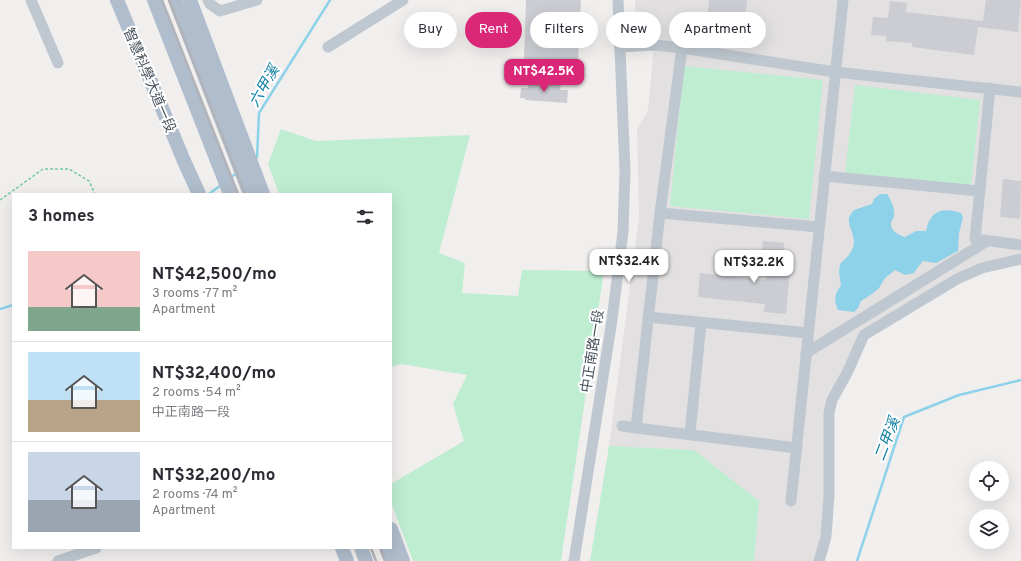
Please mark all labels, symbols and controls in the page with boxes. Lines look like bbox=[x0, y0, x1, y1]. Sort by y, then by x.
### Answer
chip: Buy bbox=[404, 12, 457, 48]
chip: Rent bbox=[465, 12, 522, 48]
chip: Filters bbox=[530, 12, 598, 48]
chip: New bbox=[606, 12, 661, 48]
chip: Apartment bbox=[669, 12, 766, 48]
street label: 智慧科學大道一段 bbox=[119, 25, 179, 135]
pin: NT$42.5K bbox=[503, 59, 585, 93]
water label: 六甲溪 bbox=[246, 61, 286, 111]
text: NT$42.5K bbox=[513, 64, 575, 80]
text: 3 homes bbox=[28, 206, 95, 228]
icon: filters bbox=[354, 206, 376, 228]
pin: NT$32.4K bbox=[588, 249, 670, 283]
pin: NT$32.2K bbox=[713, 250, 795, 284]
text: NT$32.4K bbox=[598, 254, 660, 270]
text: NT$32.2K bbox=[724, 255, 784, 271]
text: NT$42,500/mo bbox=[152, 264, 277, 286]
icon: home bbox=[60, 267, 108, 315]
text: 3 rooms · 77 m² bbox=[152, 286, 237, 302]
text: Apartment bbox=[152, 302, 215, 318]
street label: 中正南路一段 bbox=[579, 308, 608, 394]
text: NT$32,400/mo bbox=[152, 363, 276, 385]
icon: home bbox=[60, 368, 108, 416]
text: 2 rooms · 54 m² bbox=[152, 385, 241, 401]
text: 中正南路一段 bbox=[152, 405, 230, 421]
water label: 二甲溪 bbox=[871, 413, 906, 464]
map controls bbox=[969, 461, 1009, 549]
button: locate bbox=[969, 461, 1009, 501]
text: NT$32,200/mo bbox=[152, 465, 275, 487]
icon: home bbox=[60, 468, 108, 516]
text: 2 rooms · 74 m² bbox=[152, 487, 237, 503]
text: Apartment bbox=[152, 503, 215, 519]
button: layers bbox=[969, 509, 1009, 549]

